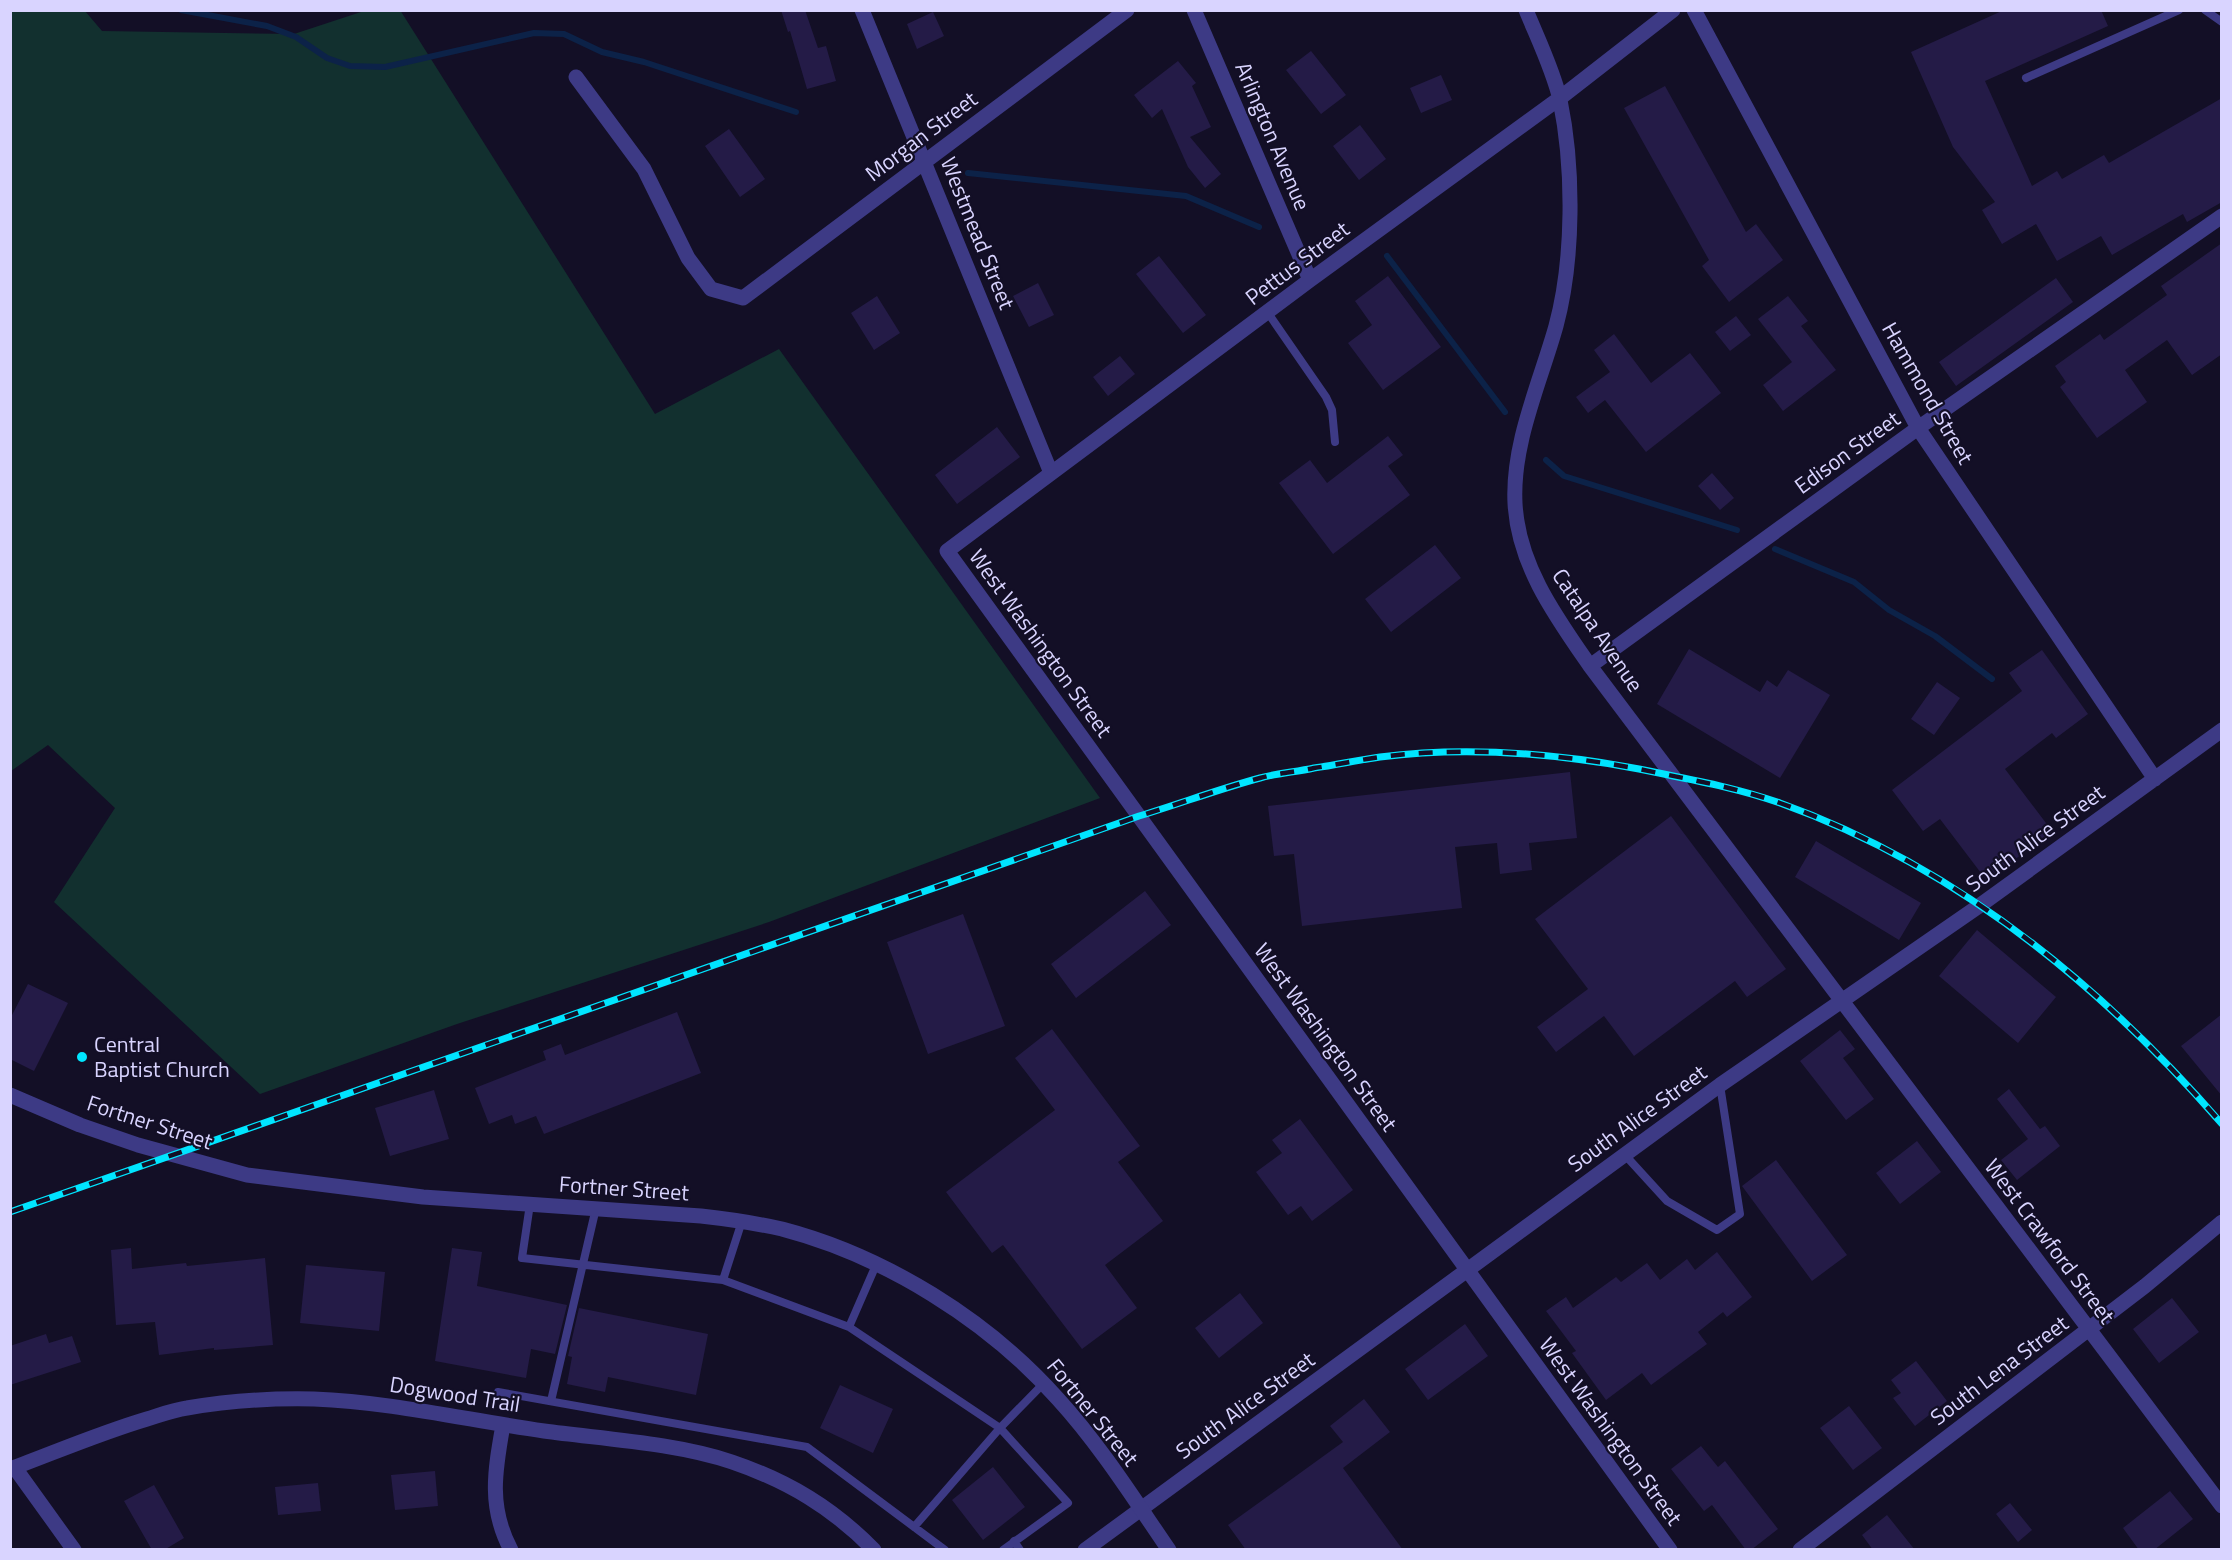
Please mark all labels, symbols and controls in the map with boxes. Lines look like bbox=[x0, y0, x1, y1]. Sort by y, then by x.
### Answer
street label: Arlington Avenue bbox=[1226, 56, 1320, 216]
street label: Morgan Street bbox=[858, 82, 985, 190]
street label: Westmead Street bbox=[932, 152, 1024, 315]
street label: Pettus Street bbox=[1238, 212, 1357, 314]
street label: Hammond Street bbox=[1873, 316, 1983, 471]
street label: Edison Street bbox=[1787, 402, 1907, 502]
street label: West Washington Street bbox=[961, 542, 1121, 745]
street label: Catalpa Avenue bbox=[1544, 561, 1652, 699]
street label: South Alice Street bbox=[1958, 776, 2112, 900]
street label: West Washington Street bbox=[1246, 936, 1406, 1139]
place label: Central Baptist Church bbox=[94, 1027, 230, 1086]
marker: Central Baptist Church bbox=[75, 1050, 89, 1064]
street label: South Alice Street bbox=[1560, 1056, 1714, 1180]
street label: Fortner Street bbox=[83, 1086, 217, 1158]
street label: West Crawford Street bbox=[1976, 1151, 2124, 1331]
street label: Fortner Street bbox=[558, 1166, 690, 1210]
street label: South Lena Street bbox=[1923, 1306, 2076, 1433]
street label: West Washington Street bbox=[1531, 1330, 1691, 1533]
street label: South Alice Street bbox=[1168, 1343, 1322, 1467]
street label: Fortner Street bbox=[1039, 1351, 1147, 1474]
street label: Dogwood Trail bbox=[387, 1367, 523, 1421]

